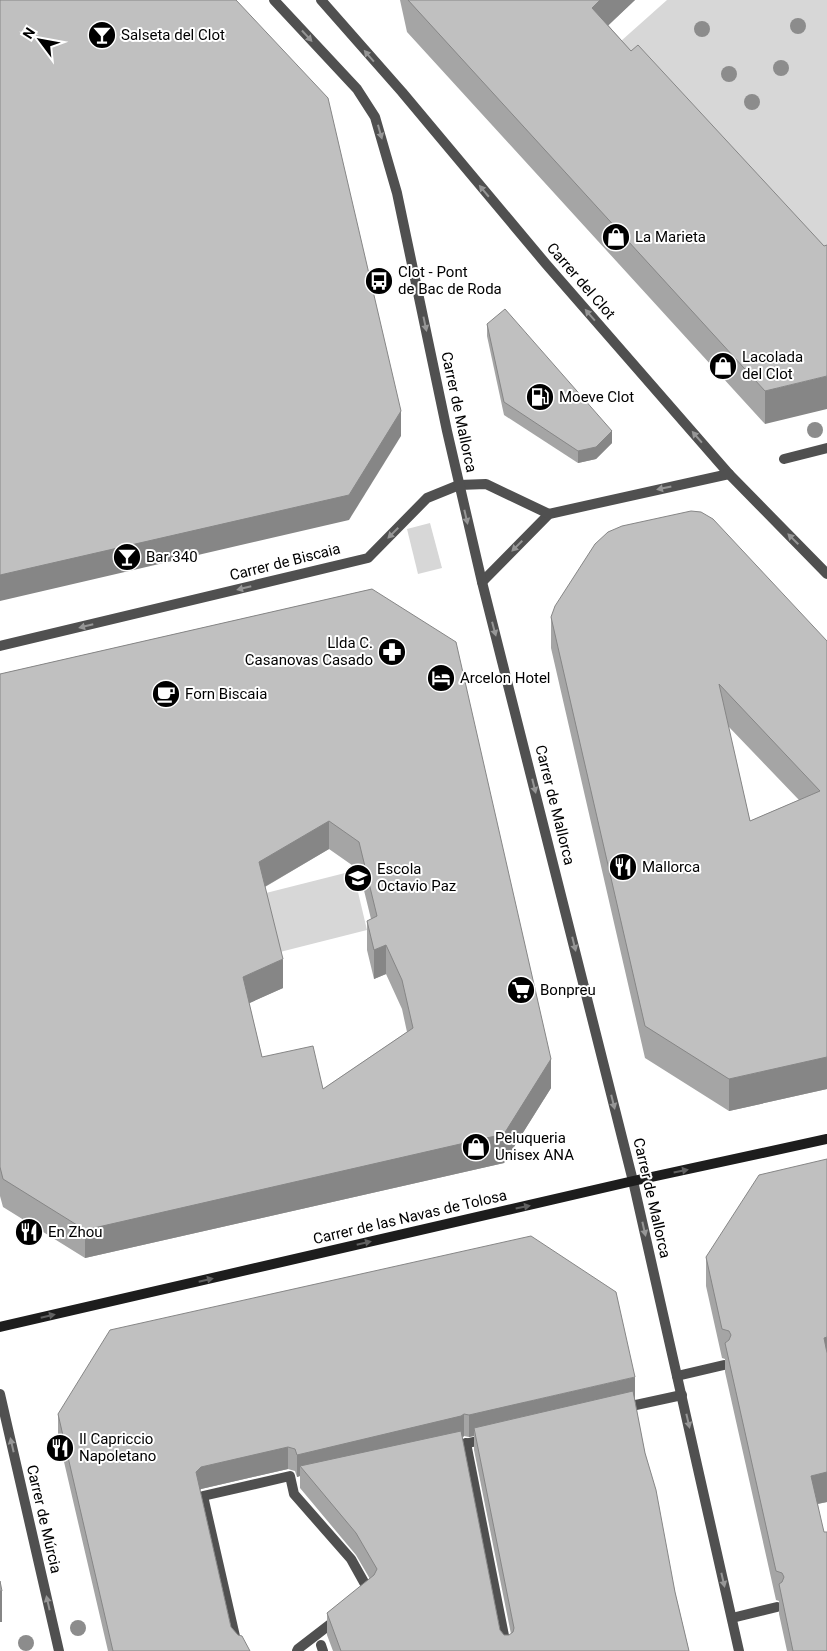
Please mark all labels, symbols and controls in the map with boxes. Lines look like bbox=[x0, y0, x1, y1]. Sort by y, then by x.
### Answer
north arrow bbox=[15, 15, 65, 65]
bar icon: Salseta del Clot bbox=[87, 20, 117, 50]
text: N bbox=[20, 25, 38, 42]
place label: Salseta del Clot bbox=[121, 26, 225, 44]
one-way arrow bbox=[301, 29, 313, 41]
one-way arrow bbox=[364, 49, 375, 62]
one-way arrow bbox=[376, 125, 384, 140]
one-way arrow bbox=[479, 185, 490, 198]
shop icon: La Marieta bbox=[601, 222, 631, 252]
place label: La Marieta bbox=[635, 228, 706, 246]
street label: Carrer del Clot bbox=[543, 239, 619, 323]
place label: Clot - Pont de Bac de Roda bbox=[398, 263, 502, 298]
bus stop icon: Clot - Pont de Bac de Roda bbox=[364, 266, 394, 296]
one-way arrow bbox=[584, 309, 596, 321]
one-way arrow bbox=[421, 317, 429, 333]
place label: Lacolada del Clot bbox=[742, 348, 803, 383]
street label: Carrer de Mallorca bbox=[437, 350, 481, 474]
shop icon: Lacolada del Clot bbox=[708, 351, 738, 381]
fuel station icon: Moeve Clot bbox=[525, 382, 555, 412]
place label: Moeve Clot bbox=[559, 388, 634, 406]
one-way arrow bbox=[691, 431, 702, 444]
one-way arrow bbox=[656, 484, 671, 492]
one-way arrow bbox=[463, 510, 471, 525]
one-way arrow bbox=[387, 527, 399, 539]
one-way arrow bbox=[787, 533, 799, 545]
one-way arrow bbox=[512, 539, 524, 551]
street label: Carrer de Biscaia bbox=[228, 540, 342, 584]
bar icon: Bar 340 bbox=[112, 542, 142, 572]
place label: Bar 340 bbox=[146, 548, 198, 566]
one-way arrow bbox=[236, 584, 251, 592]
one-way arrow bbox=[490, 621, 498, 636]
one-way arrow bbox=[78, 622, 93, 630]
place label: Llda C. Casanovas Casado bbox=[245, 634, 373, 669]
pharmacy icon: Llda C. Casanovas Casado bbox=[377, 637, 407, 667]
hotel icon: Arcelon Hotel bbox=[426, 663, 456, 693]
place label: Arcelon Hotel bbox=[460, 669, 551, 687]
cafe icon: Forn Biscaia bbox=[151, 679, 181, 709]
place label: Forn Biscaia bbox=[185, 685, 267, 703]
street label: Carrer de Mallorca bbox=[531, 743, 579, 867]
one-way arrow bbox=[531, 779, 539, 794]
restaurant icon: Mallorca bbox=[608, 852, 638, 882]
place label: Mallorca bbox=[642, 858, 700, 876]
place label: Escola Octavio Paz bbox=[377, 860, 456, 895]
school or university icon: Escola Octavio Paz bbox=[343, 863, 373, 893]
one-way arrow bbox=[570, 936, 578, 951]
supermarket icon: Bonpreu bbox=[506, 975, 536, 1005]
place label: Bonpreu bbox=[540, 981, 596, 999]
one-way arrow bbox=[609, 1094, 617, 1109]
place label: Peluqueria Unisex ANA bbox=[495, 1129, 574, 1164]
shop icon: Peluqueria Unisex ANA bbox=[461, 1132, 491, 1162]
street label: Carrer de Mallorca bbox=[629, 1136, 675, 1260]
one-way arrow bbox=[673, 1167, 689, 1175]
street label: Carrer de las Navas de Tolosa bbox=[311, 1186, 509, 1248]
one-way arrow bbox=[515, 1203, 530, 1211]
restaurant icon: En Zhou bbox=[14, 1217, 44, 1247]
one-way arrow bbox=[640, 1221, 648, 1236]
place label: En Zhou bbox=[48, 1223, 103, 1241]
one-way arrow bbox=[357, 1239, 372, 1247]
one-way arrow bbox=[198, 1276, 213, 1284]
one-way arrow bbox=[40, 1312, 55, 1320]
one-way arrow bbox=[684, 1414, 692, 1429]
place label: Il Capriccio Napoletano bbox=[79, 1430, 156, 1465]
restaurant icon: Il Capriccio Napoletano bbox=[45, 1433, 75, 1463]
one-way arrow bbox=[8, 1437, 16, 1453]
street label: Carrer de Múrcia bbox=[23, 1463, 65, 1575]
one-way arrow bbox=[719, 1572, 727, 1587]
one-way arrow bbox=[44, 1596, 52, 1611]

